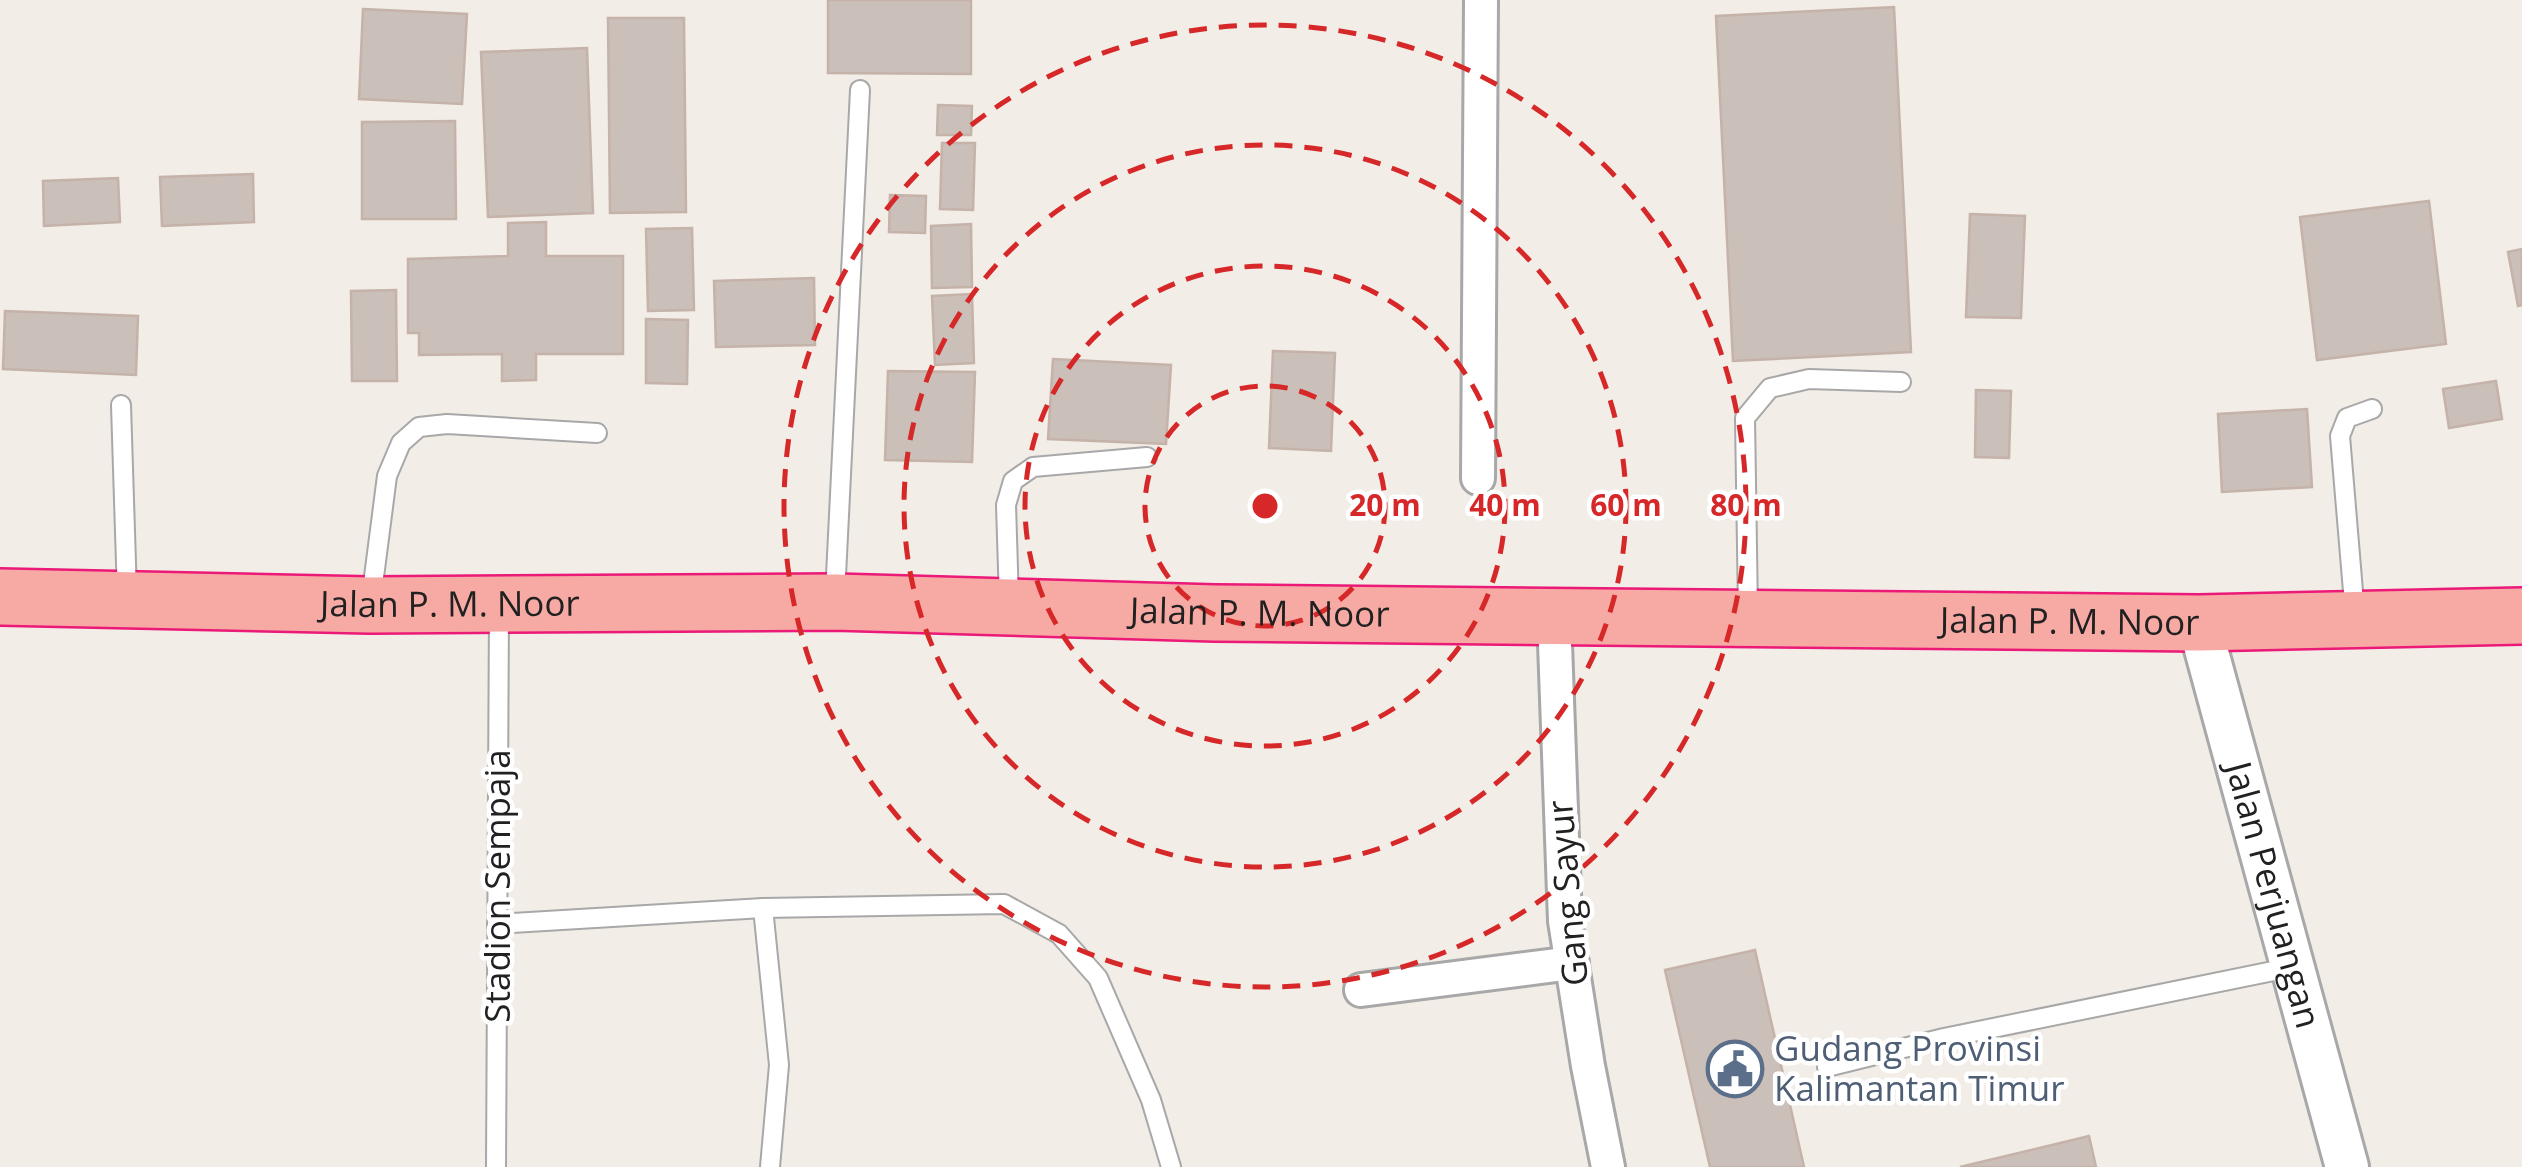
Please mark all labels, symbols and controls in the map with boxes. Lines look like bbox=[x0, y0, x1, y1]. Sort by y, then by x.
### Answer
text: 20 m bbox=[1349, 484, 1421, 525]
text: 40 m bbox=[1469, 484, 1541, 525]
text: 60 m bbox=[1590, 484, 1662, 525]
text: 80 m bbox=[1710, 484, 1782, 525]
centre of rings bbox=[1247, 488, 1283, 524]
street label: Jalan P. M. Noor bbox=[317, 579, 580, 627]
street label: Jalan P. M. Noor bbox=[1126, 585, 1390, 637]
street label: Jalan P. M. Noor bbox=[1937, 595, 2200, 645]
street label: Stadion Sempaja bbox=[473, 749, 520, 1023]
street label: Jalan Perjuangan bbox=[2215, 753, 2333, 1033]
street label: Gang Sayur bbox=[1535, 798, 1598, 988]
place label: Gudang Provinsi Kalimantan Timur bbox=[1774, 1024, 2065, 1111]
public building icon: Gudang Provinsi Kalimantan Timur bbox=[1705, 1039, 1765, 1099]

